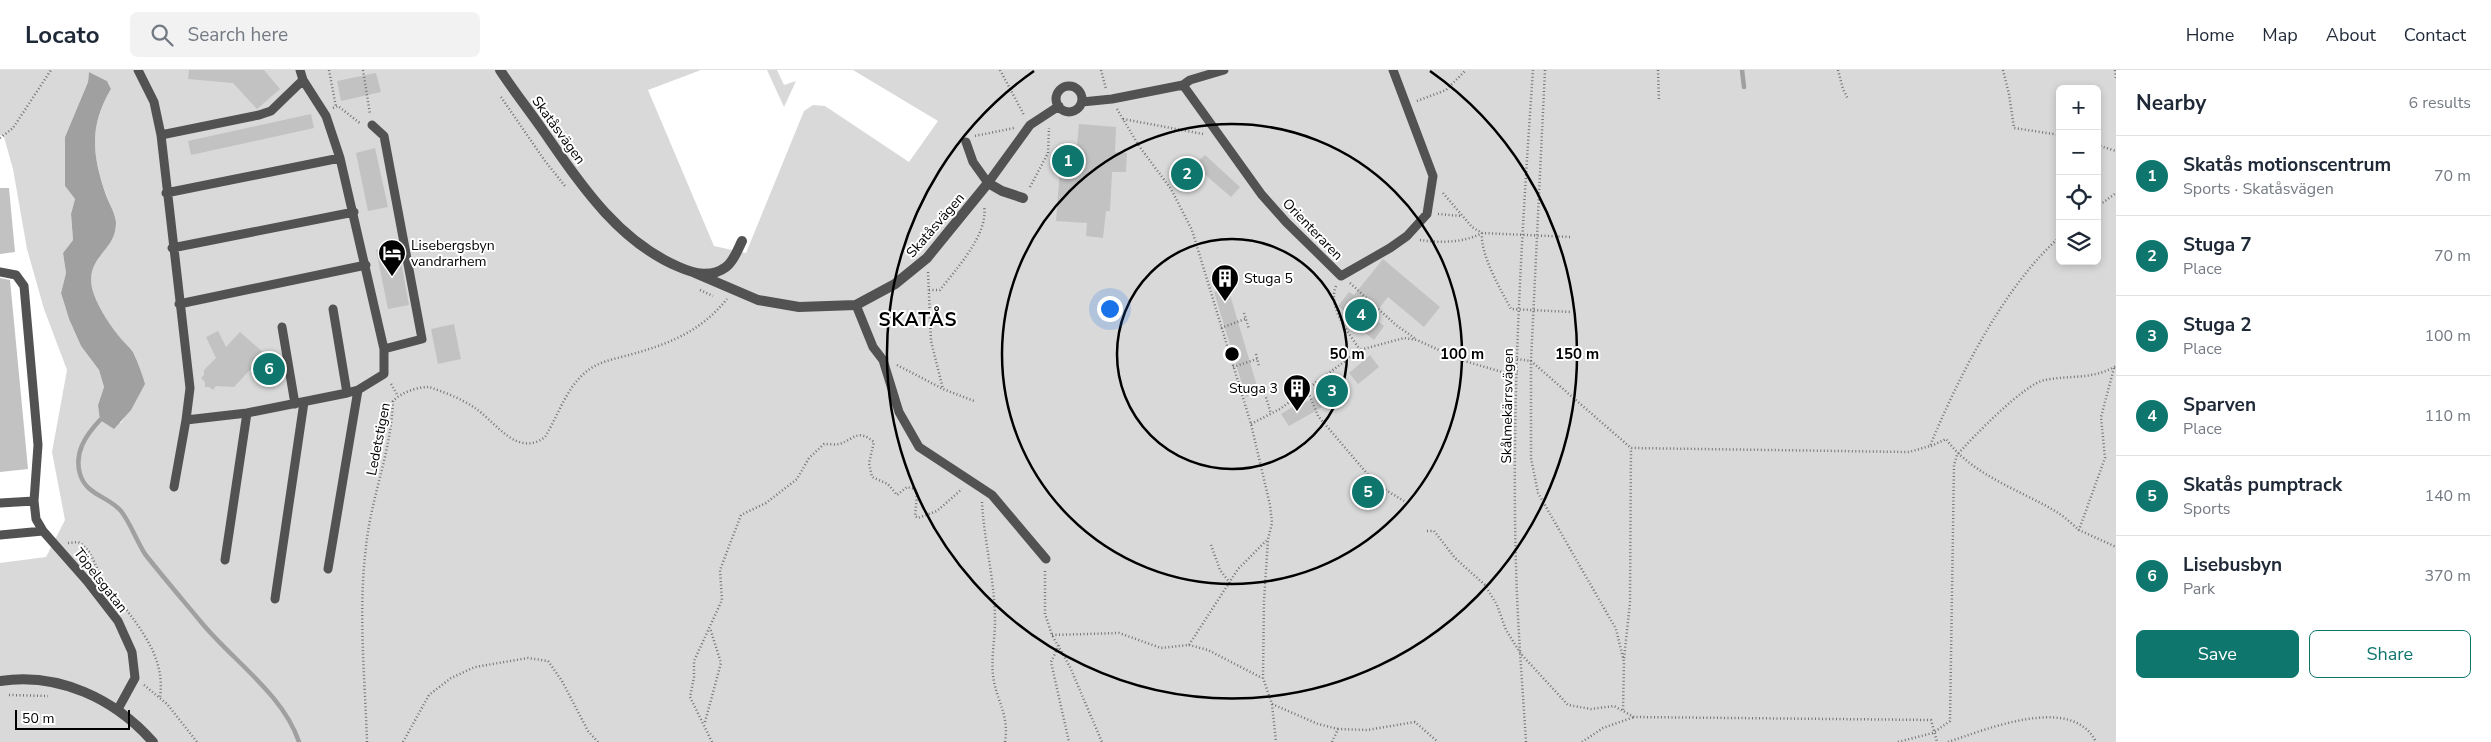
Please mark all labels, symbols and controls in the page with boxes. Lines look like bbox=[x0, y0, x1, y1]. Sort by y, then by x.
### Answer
search box bbox=[130, 12, 480, 57]
text: Locato bbox=[25, 19, 100, 51]
icon: search bbox=[148, 21, 176, 49]
text: Search here bbox=[188, 22, 288, 48]
text: Home bbox=[2186, 23, 2234, 47]
text: Map bbox=[2262, 23, 2298, 47]
text: About bbox=[2326, 23, 2376, 47]
text: Contact bbox=[2404, 23, 2466, 47]
map controls bbox=[2056, 85, 2101, 265]
button: + bbox=[2056, 85, 2101, 130]
text: Nearby bbox=[2136, 89, 2206, 117]
street label: Skatåsvägen bbox=[527, 92, 590, 168]
text: 6 results bbox=[2409, 92, 2471, 114]
button: − bbox=[2056, 130, 2101, 175]
pin: 1 bbox=[1052, 142, 1084, 180]
text: Skatås motionscentrum bbox=[2183, 152, 2391, 178]
pin: 2 bbox=[1171, 155, 1203, 193]
text: 1 bbox=[2147, 165, 2157, 187]
text: 70 m bbox=[2434, 165, 2471, 187]
button: locate bbox=[2056, 175, 2101, 220]
text: Sports · Skatåsvägen bbox=[2183, 178, 2334, 200]
street label: Skatåsvägen bbox=[902, 189, 969, 262]
street label: Orienteraren bbox=[1278, 194, 1347, 264]
button: layers bbox=[2056, 220, 2101, 265]
text: Stuga 7 bbox=[2183, 232, 2252, 258]
place label: Lisebergsbyn vandrarhem bbox=[411, 236, 495, 271]
hotel icon: Lisebergsbyn vandrarhem bbox=[377, 238, 407, 277]
text: 2 bbox=[2147, 245, 2157, 267]
text: 70 m bbox=[2434, 245, 2471, 267]
text: Place bbox=[2183, 258, 2222, 280]
building icon: Stuga 5 bbox=[1210, 263, 1240, 302]
place label: Stuga 5 bbox=[1244, 269, 1293, 288]
your location bbox=[1097, 296, 1123, 322]
pin: 4 bbox=[1345, 296, 1377, 334]
district label: SKATÅS bbox=[878, 306, 958, 333]
text: Stuga 2 bbox=[2183, 312, 2252, 338]
text: 3 bbox=[2147, 325, 2157, 347]
text: 100 m bbox=[2424, 325, 2471, 347]
text: Place bbox=[2183, 338, 2222, 360]
text: 50 m bbox=[1329, 344, 1365, 364]
text: 100 m bbox=[1440, 344, 1484, 364]
text: 150 m bbox=[1555, 344, 1599, 364]
centre of rings bbox=[1223, 345, 1241, 363]
street label: Skålmekärrsvägen bbox=[1497, 348, 1518, 464]
pin: 6 bbox=[253, 350, 285, 388]
pin: 3 bbox=[1316, 372, 1348, 410]
building icon: Stuga 3 bbox=[1282, 373, 1312, 412]
place label: Stuga 3 bbox=[1229, 379, 1278, 398]
text: Sparven bbox=[2183, 392, 2256, 418]
street label: Ledetstigen bbox=[362, 401, 395, 477]
text: 4 bbox=[2147, 405, 2157, 427]
text: 110 m bbox=[2424, 405, 2471, 427]
text: Place bbox=[2183, 418, 2222, 440]
text: Skatås pumptrack bbox=[2183, 472, 2342, 498]
pin: 5 bbox=[1352, 473, 1384, 511]
text: 5 bbox=[2147, 485, 2157, 507]
text: 140 m bbox=[2424, 485, 2471, 507]
text: Sports bbox=[2183, 498, 2231, 520]
street label: Töpelsgatan bbox=[69, 544, 132, 617]
text: Lisebusbyn bbox=[2183, 552, 2282, 578]
text: 6 bbox=[2147, 565, 2157, 587]
text: 370 m bbox=[2424, 565, 2471, 587]
text: Park bbox=[2183, 578, 2215, 600]
button: Save bbox=[2136, 630, 2299, 678]
button: Share bbox=[2309, 630, 2471, 678]
scale bar bbox=[15, 707, 130, 730]
text: 50 m bbox=[22, 709, 54, 728]

